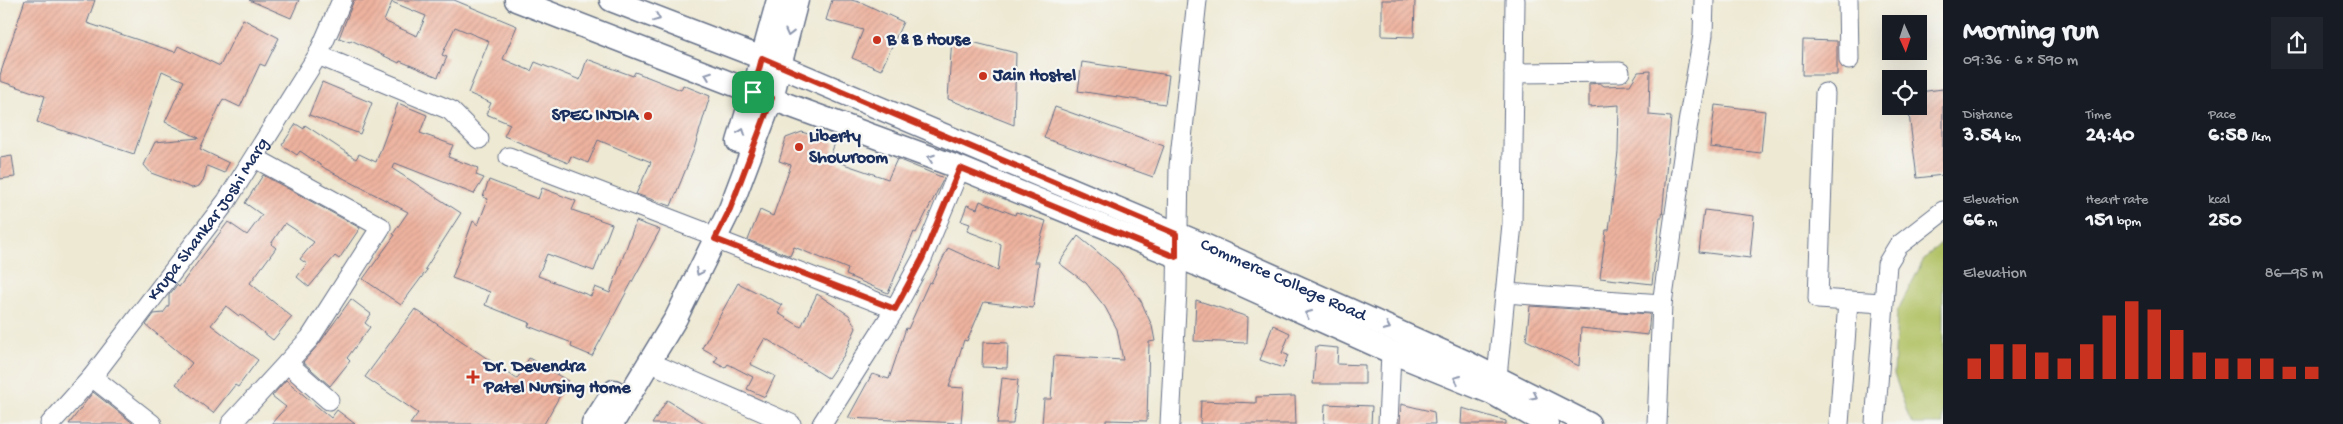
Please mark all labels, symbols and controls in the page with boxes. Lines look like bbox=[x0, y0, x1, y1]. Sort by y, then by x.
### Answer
one-way arrow bbox=[652, 12, 661, 22]
north arrow bbox=[1882, 15, 1928, 60]
map controls bbox=[1882, 15, 1927, 115]
text: Morning run bbox=[1963, 16, 2098, 49]
button: share bbox=[2271, 17, 2323, 69]
one-way arrow bbox=[784, 29, 794, 37]
place label: B & B House bbox=[886, 30, 971, 51]
marker: B & B House bbox=[871, 34, 883, 46]
text: 09:36 · 6 × 590 m bbox=[1963, 52, 2078, 71]
place label: Jain Hostel bbox=[992, 66, 1076, 87]
one-way arrow bbox=[704, 70, 713, 81]
marker: Jain Hostel bbox=[977, 70, 989, 82]
button: locate bbox=[1882, 70, 1927, 115]
pin bbox=[732, 71, 774, 113]
icon: arrive bbox=[739, 78, 767, 106]
place label: SPEC INDIA bbox=[552, 106, 639, 127]
text: Distance bbox=[1963, 107, 2012, 124]
text: Time bbox=[2086, 107, 2111, 124]
text: Pace bbox=[2208, 107, 2236, 124]
marker: SPEC INDIA bbox=[642, 110, 654, 122]
text: 3.54 bbox=[1963, 124, 2001, 149]
text: 24:40 bbox=[2086, 124, 2134, 149]
text: 6:58 bbox=[2208, 124, 2248, 149]
place label: Liberty Showroom bbox=[809, 127, 888, 169]
one-way arrow bbox=[736, 128, 746, 137]
text: km bbox=[2001, 129, 2021, 146]
text: /km bbox=[2248, 129, 2271, 146]
street label: Krupa Shankar Joshi Marg bbox=[143, 134, 274, 305]
marker: Liberty Showroom bbox=[793, 141, 805, 153]
one-way arrow bbox=[928, 154, 936, 164]
text: Elevation bbox=[1963, 192, 2019, 209]
text: Heart rate bbox=[2086, 192, 2148, 209]
text: kcal bbox=[2208, 192, 2230, 209]
text: 66 bbox=[1963, 209, 1984, 234]
text: 151 bbox=[2086, 209, 2114, 234]
text: 250 bbox=[2208, 209, 2242, 234]
text: m bbox=[1984, 214, 1998, 231]
text: bpm bbox=[2114, 214, 2141, 231]
street label: Commerce College Road bbox=[1197, 234, 1371, 327]
text: Elevation bbox=[1963, 265, 2027, 284]
text: 86–95 m bbox=[2265, 265, 2323, 284]
one-way arrow bbox=[695, 267, 705, 276]
one-way arrow bbox=[1304, 310, 1313, 321]
one-way arrow bbox=[1382, 320, 1391, 331]
place label: Dr. Devendra Patel Nursing Home bbox=[482, 357, 631, 399]
marker: Dr. Devendra Patel Nursing Home bbox=[466, 370, 480, 384]
one-way arrow bbox=[1453, 374, 1462, 385]
one-way arrow bbox=[1529, 390, 1538, 400]

